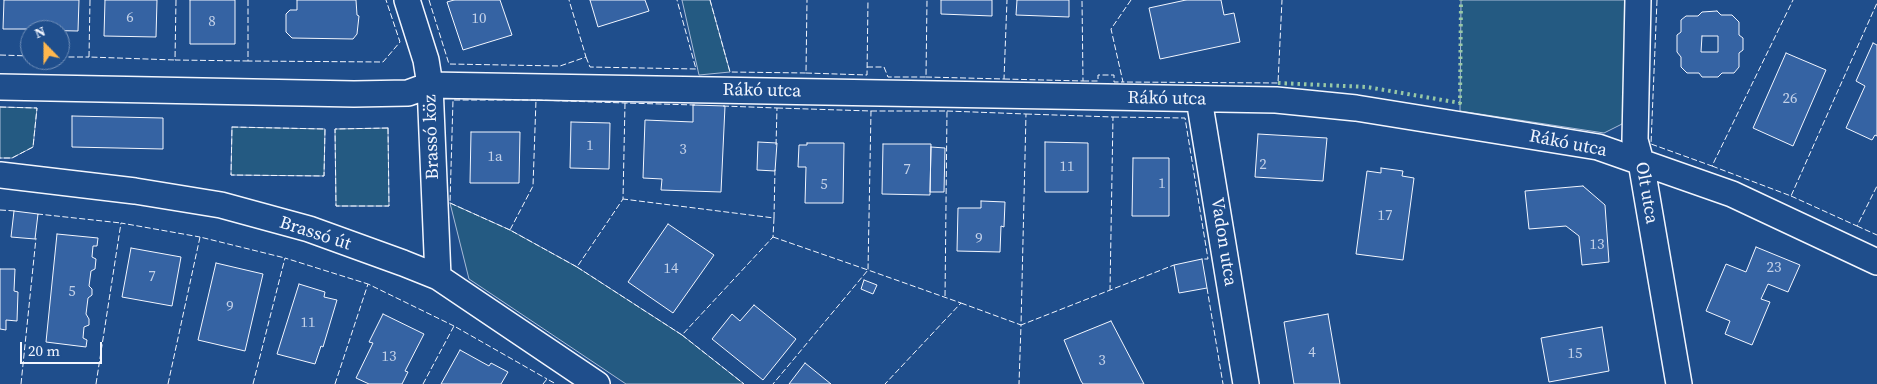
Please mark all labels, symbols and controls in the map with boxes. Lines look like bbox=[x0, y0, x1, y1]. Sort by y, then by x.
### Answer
house number: 6 bbox=[126, 9, 134, 27]
house number: 10 bbox=[472, 10, 486, 28]
house number: 8 bbox=[208, 13, 216, 31]
north arrow bbox=[20, 20, 70, 70]
text: N bbox=[31, 21, 48, 43]
street label: Rákó utca bbox=[722, 80, 802, 102]
street label: Rákó utca bbox=[1127, 88, 1207, 110]
house number: 26 bbox=[1783, 90, 1797, 108]
street label: Brassó köz bbox=[420, 94, 444, 180]
street label: Rákó utca bbox=[1527, 126, 1609, 162]
house number: 1 bbox=[586, 137, 594, 155]
house number: 3 bbox=[679, 141, 687, 159]
house number: 1a bbox=[487, 148, 503, 166]
house number: 2 bbox=[1259, 156, 1267, 174]
house number: 11 bbox=[1060, 158, 1074, 176]
street label: Olt utca bbox=[1630, 160, 1662, 226]
house number: 7 bbox=[903, 161, 911, 179]
house number: 1 bbox=[1158, 175, 1166, 193]
house number: 5 bbox=[820, 176, 828, 194]
street label: Vadon utca bbox=[1205, 196, 1241, 288]
house number: 17 bbox=[1378, 207, 1392, 225]
street label: Brassó út bbox=[277, 212, 353, 256]
house number: 9 bbox=[975, 230, 983, 248]
house number: 13 bbox=[1590, 236, 1604, 254]
house number: 23 bbox=[1767, 259, 1781, 277]
house number: 14 bbox=[664, 260, 678, 278]
house number: 7 bbox=[148, 268, 156, 286]
house number: 5 bbox=[68, 283, 76, 301]
house number: 9 bbox=[226, 298, 234, 316]
house number: 11 bbox=[301, 314, 315, 332]
scale bar bbox=[22, 332, 105, 364]
text: 20 m bbox=[28, 340, 60, 361]
house number: 4 bbox=[1308, 344, 1316, 362]
house number: 15 bbox=[1568, 345, 1582, 363]
house number: 13 bbox=[382, 348, 396, 366]
house number: 3 bbox=[1098, 352, 1106, 370]

